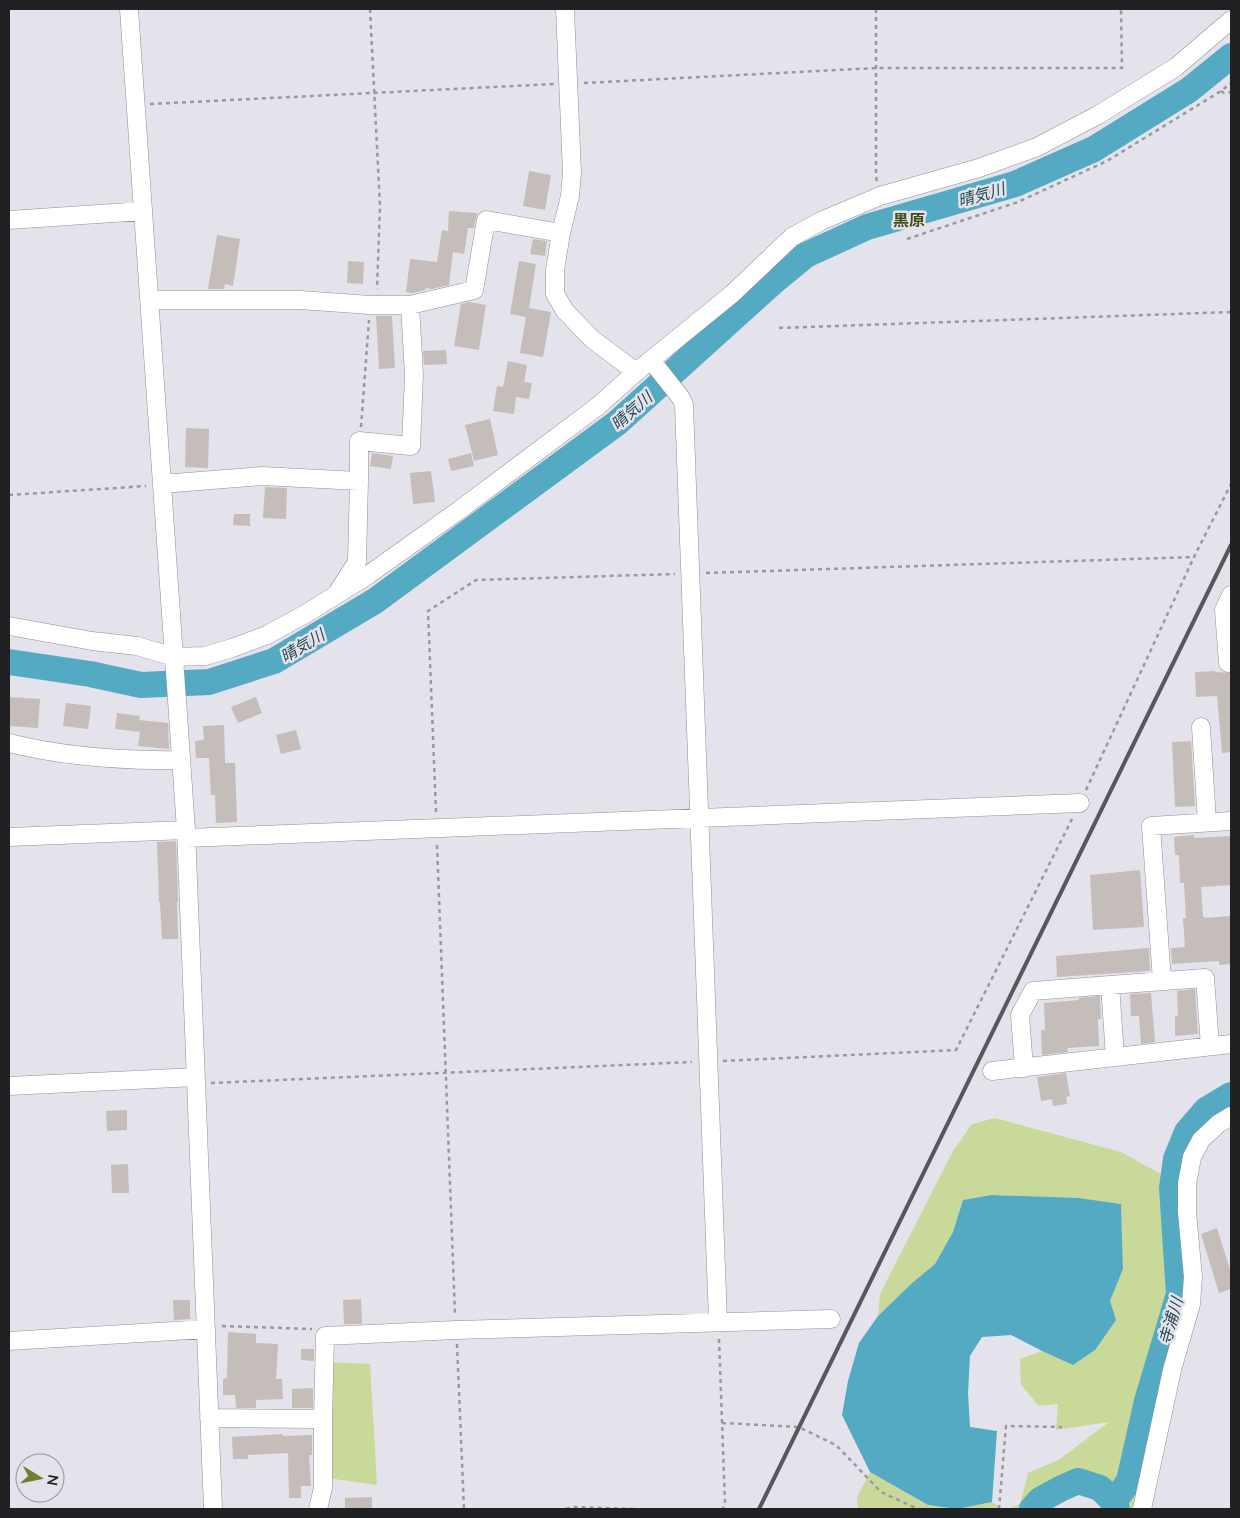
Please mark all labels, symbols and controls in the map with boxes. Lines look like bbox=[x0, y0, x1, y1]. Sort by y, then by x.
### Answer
water label: 晴気川 bbox=[955, 178, 1009, 210]
district label: 黒原 bbox=[893, 210, 925, 229]
water label: 晴気川 bbox=[607, 386, 657, 433]
water label: 晴気川 bbox=[277, 623, 329, 666]
water label: 寺浦川 bbox=[1154, 1293, 1186, 1347]
north arrow bbox=[15, 1453, 65, 1503]
text: N bbox=[44, 1474, 63, 1487]

